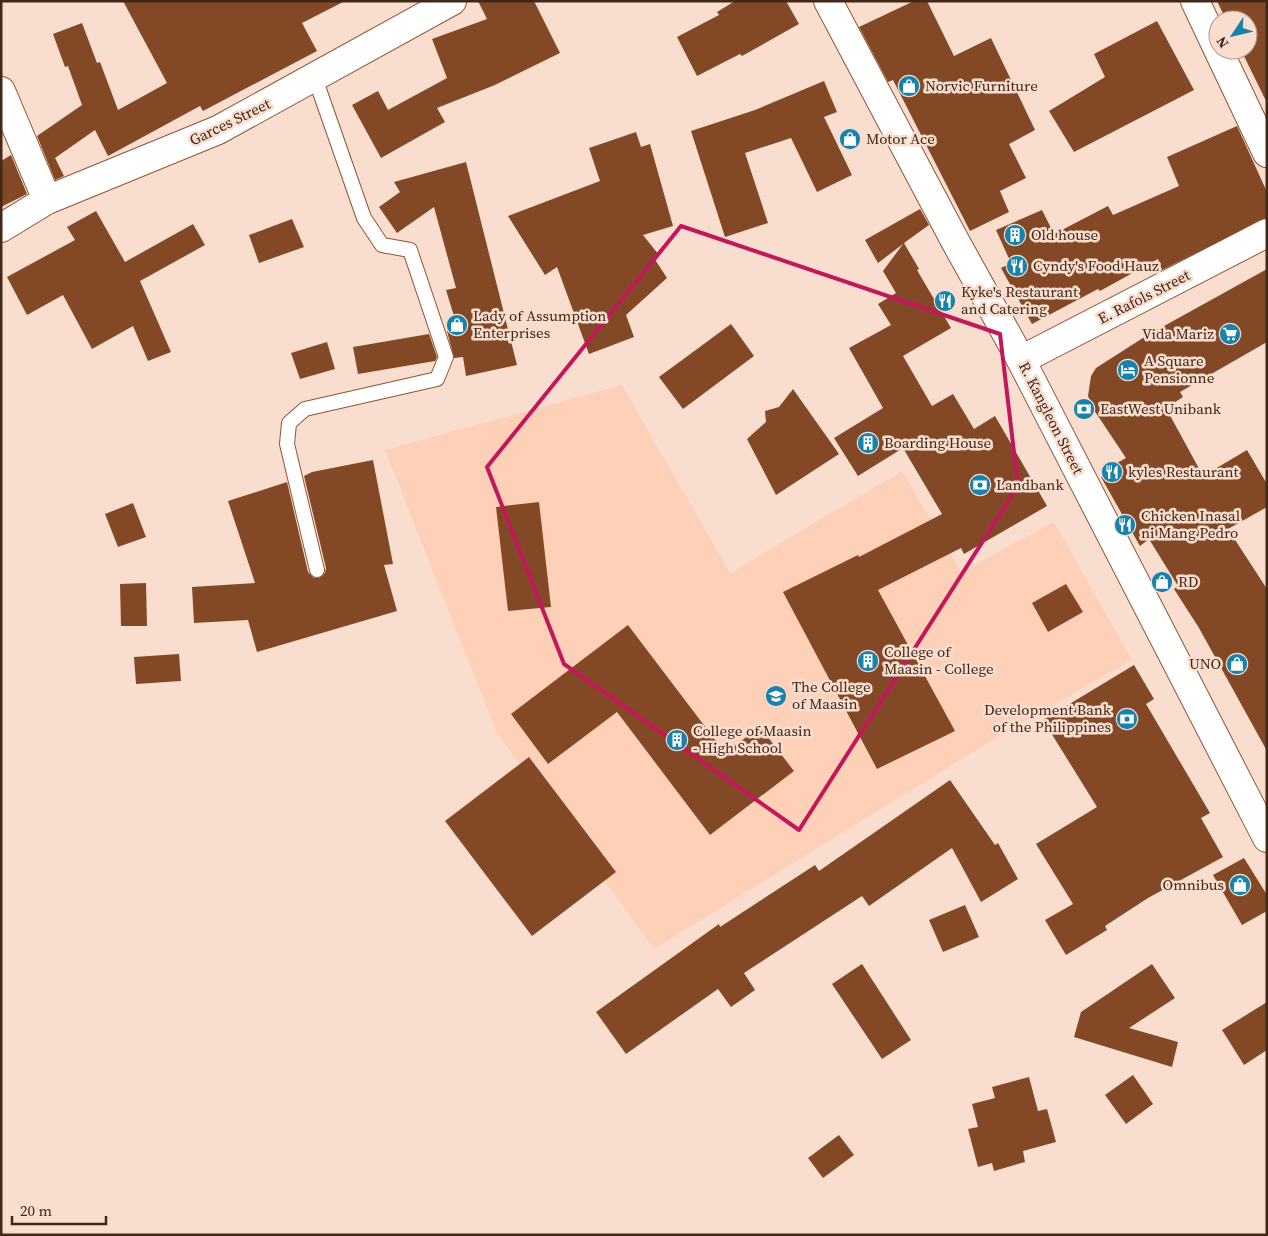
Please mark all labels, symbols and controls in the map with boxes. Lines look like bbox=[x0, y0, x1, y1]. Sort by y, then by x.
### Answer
north arrow bbox=[1208, 10, 1258, 60]
text: N bbox=[1211, 33, 1233, 52]
shop icon: Norvic Furniture bbox=[897, 74, 921, 98]
place label: Norvic Furniture bbox=[925, 75, 1038, 96]
street label: Garces Street bbox=[186, 93, 274, 150]
shop icon: Motor Ace bbox=[838, 127, 862, 151]
place label: Motor Ace bbox=[866, 128, 935, 149]
building icon: Old house bbox=[1003, 223, 1027, 247]
place label: Old house bbox=[1031, 224, 1098, 245]
restaurant icon: Cyndy's Food Hauz bbox=[1005, 254, 1029, 278]
place label: Cyndy's Food Hauz bbox=[1033, 255, 1159, 276]
street label: E. Rafols Street bbox=[1094, 264, 1194, 329]
place label: Kyke's Restaurant and Catering bbox=[961, 281, 1078, 319]
restaurant icon: Kyke's Restaurant and Catering bbox=[933, 289, 957, 313]
place label: Lady of Assumption Enterprises bbox=[473, 305, 606, 343]
shop icon: Lady of Assumption Enterprises bbox=[445, 313, 469, 337]
supermarket icon: Vida Mariz bbox=[1218, 322, 1242, 346]
place label: Vida Mariz bbox=[1142, 323, 1214, 344]
place label: A Square Pensionne bbox=[1144, 350, 1215, 388]
street label: R. Kangleon Street bbox=[1014, 358, 1089, 478]
hotel icon: A Square Pensionne bbox=[1116, 358, 1140, 382]
bank icon: EastWest Unibank bbox=[1072, 397, 1096, 421]
place label: EastWest Unibank bbox=[1100, 398, 1222, 419]
building icon: Boarding House bbox=[856, 431, 880, 455]
place label: Boarding House bbox=[884, 432, 992, 453]
restaurant icon: kyles Restaurant bbox=[1100, 460, 1124, 484]
place label: kyles Restaurant bbox=[1128, 461, 1238, 482]
bank icon: Landbank bbox=[968, 473, 992, 497]
place label: Landbank bbox=[996, 474, 1064, 495]
place label: Chicken Inasal ni Mang Pedro bbox=[1141, 505, 1241, 543]
restaurant icon: Chicken Inasal ni Mang Pedro bbox=[1113, 513, 1137, 537]
shop icon: RD bbox=[1150, 570, 1174, 594]
place label: RD bbox=[1178, 571, 1198, 592]
place label: College of Maasin - College bbox=[884, 641, 994, 679]
building icon: College of Maasin - College bbox=[856, 649, 880, 673]
shop icon: UNO bbox=[1225, 652, 1249, 676]
place label: UNO bbox=[1189, 653, 1221, 674]
place label: The College of Maasin bbox=[792, 676, 871, 714]
school or university icon: The College of Maasin bbox=[764, 684, 788, 708]
place label: Development Bank of the Philippines bbox=[984, 699, 1112, 737]
bank icon: Development Bank of the Philippines bbox=[1115, 707, 1139, 731]
place label: College of Maasin - High School bbox=[693, 720, 812, 758]
building icon: College of Maasin - High School bbox=[665, 728, 689, 752]
shop icon: Omnibus bbox=[1228, 873, 1252, 897]
place label: Omnibus bbox=[1163, 874, 1224, 895]
scale bar bbox=[12, 1194, 106, 1226]
text: 20 m bbox=[20, 1200, 52, 1221]

